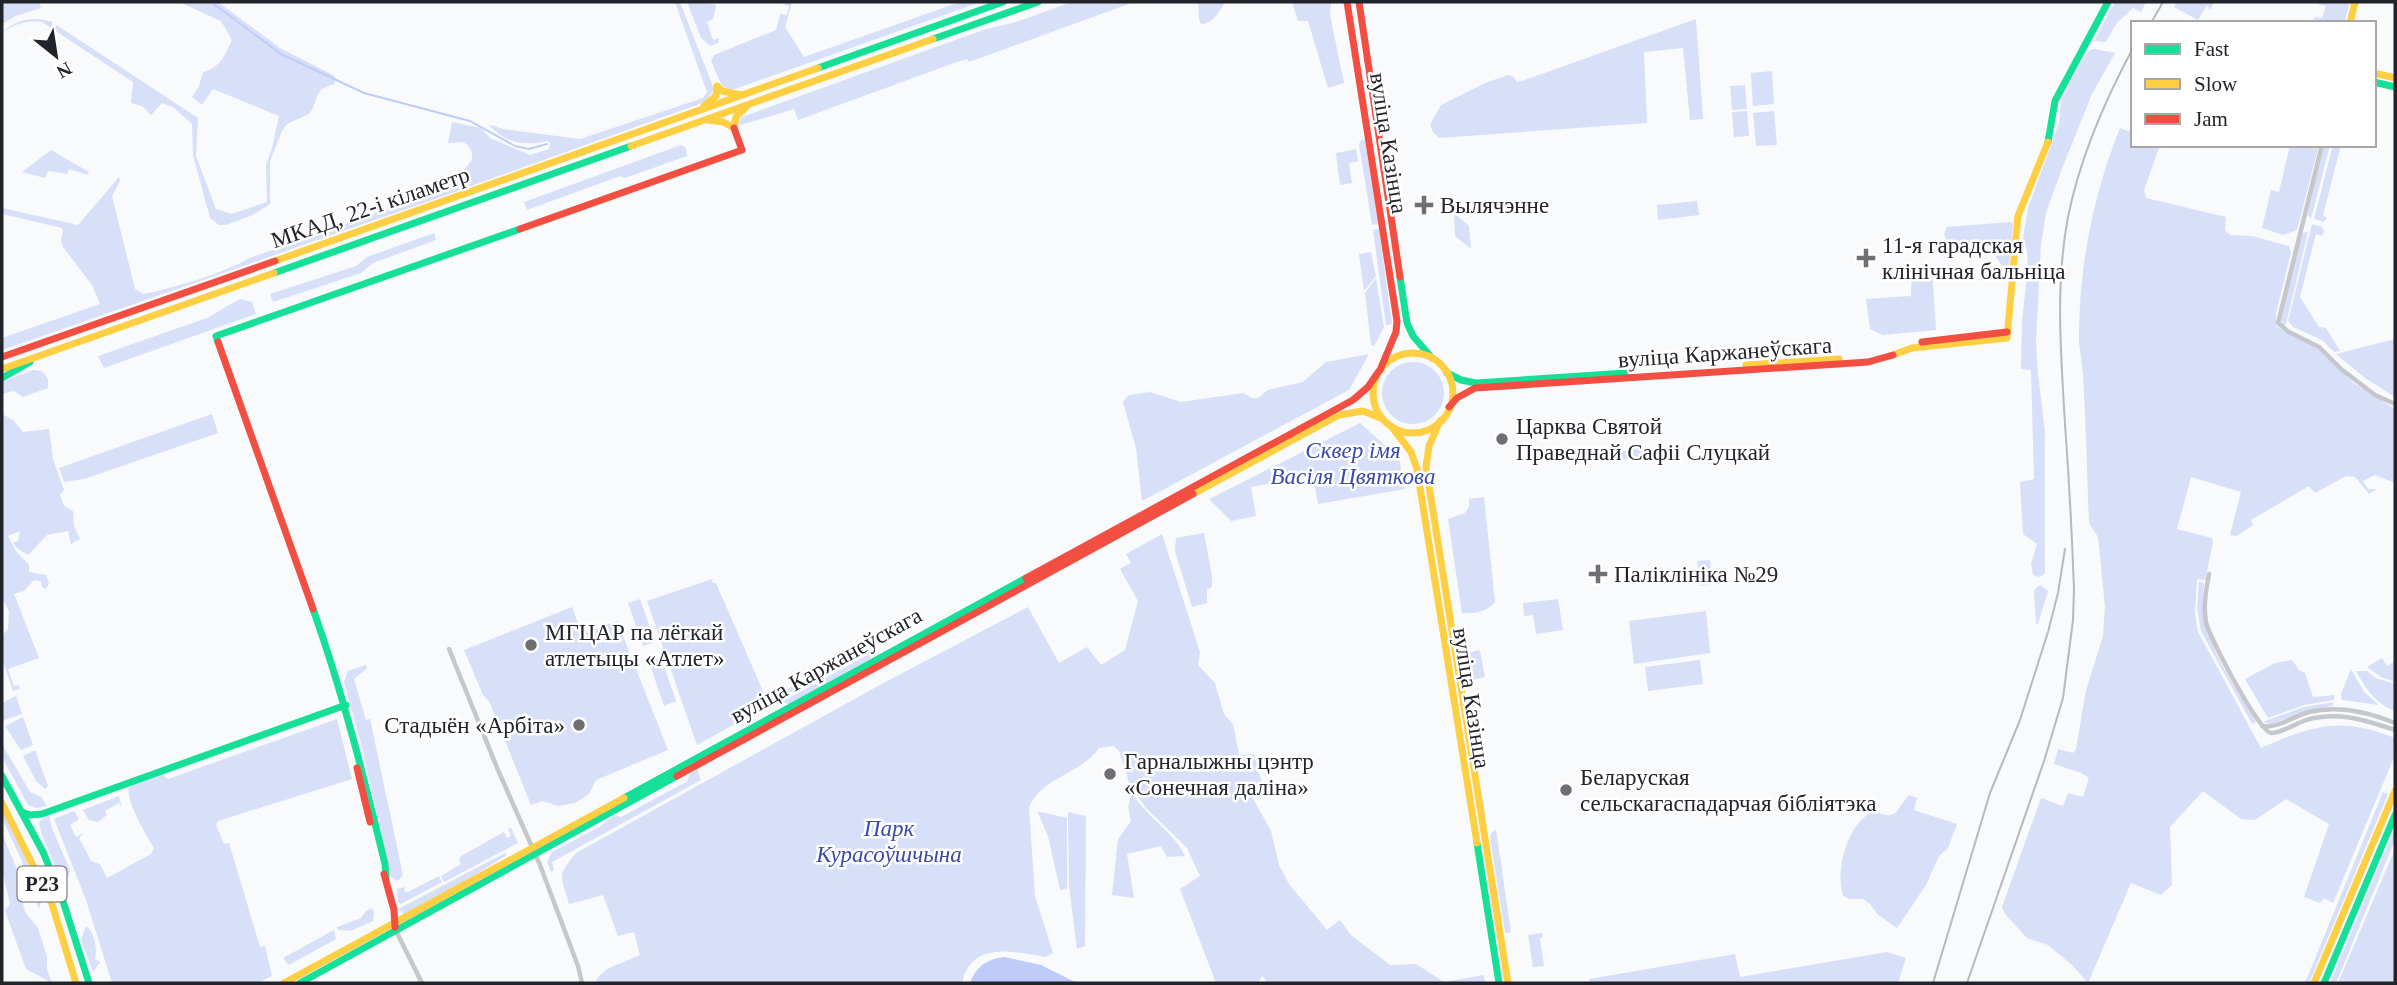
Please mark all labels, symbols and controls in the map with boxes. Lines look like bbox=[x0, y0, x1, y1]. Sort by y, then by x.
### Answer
north arrow bbox=[21, 21, 91, 91]
legend bbox=[2131, 21, 2376, 147]
text: Fast bbox=[2194, 37, 2229, 61]
text: N bbox=[53, 58, 75, 83]
street label: вуліца Казінца bbox=[1365, 71, 1412, 215]
text: Slow bbox=[2194, 72, 2238, 96]
text: Jam bbox=[2194, 107, 2228, 131]
street label: МКАД, 22-і кіламетр bbox=[268, 162, 473, 253]
place label: Вылячэнне bbox=[1440, 193, 1549, 218]
marker: Вылячэнне bbox=[1414, 195, 1434, 215]
place label: 11-я гарадская клінічная бальніца bbox=[1882, 233, 2065, 284]
marker: 11-я гарадская клінічная бальніца bbox=[1856, 248, 1876, 268]
street label: вуліца Каржанеўскага bbox=[1617, 333, 1833, 372]
place label: Царква Святой Праведнай Сафіі Слуцкай bbox=[1516, 414, 1770, 465]
marker: Царква Святой Праведнай Сафіі Слуцкай bbox=[1494, 431, 1510, 447]
park label: Сквер імя Васіля Цвяткова bbox=[1271, 438, 1435, 489]
place label: Паліклініка №29 bbox=[1614, 562, 1778, 587]
marker: Паліклініка №29 bbox=[1588, 564, 1608, 584]
street label: вуліца Каржанеўскага bbox=[726, 603, 926, 728]
place label: МГЦАР па лёгкай атлетыцы «Атлет» bbox=[545, 620, 724, 671]
street label: вуліца Казінца bbox=[1448, 626, 1495, 770]
marker: МГЦАР па лёгкай атлетыцы «Атлет» bbox=[523, 637, 539, 653]
place label: Стадыён «Арбіта» bbox=[384, 713, 565, 738]
marker: Стадыён «Арбіта» bbox=[571, 717, 587, 733]
place label: Гарналыжны цэнтр «Сонечная даліна» bbox=[1124, 749, 1314, 800]
place label: Беларуская сельскагаспадарчая бібліятэка bbox=[1580, 765, 1876, 816]
marker: Гарналыжны цэнтр «Сонечная даліна» bbox=[1102, 766, 1118, 782]
marker: Беларуская сельскагаспадарчая бібліятэка bbox=[1558, 782, 1574, 798]
park label: Парк Курасоўшчына bbox=[815, 816, 962, 867]
road number: Р23 bbox=[18, 866, 66, 902]

